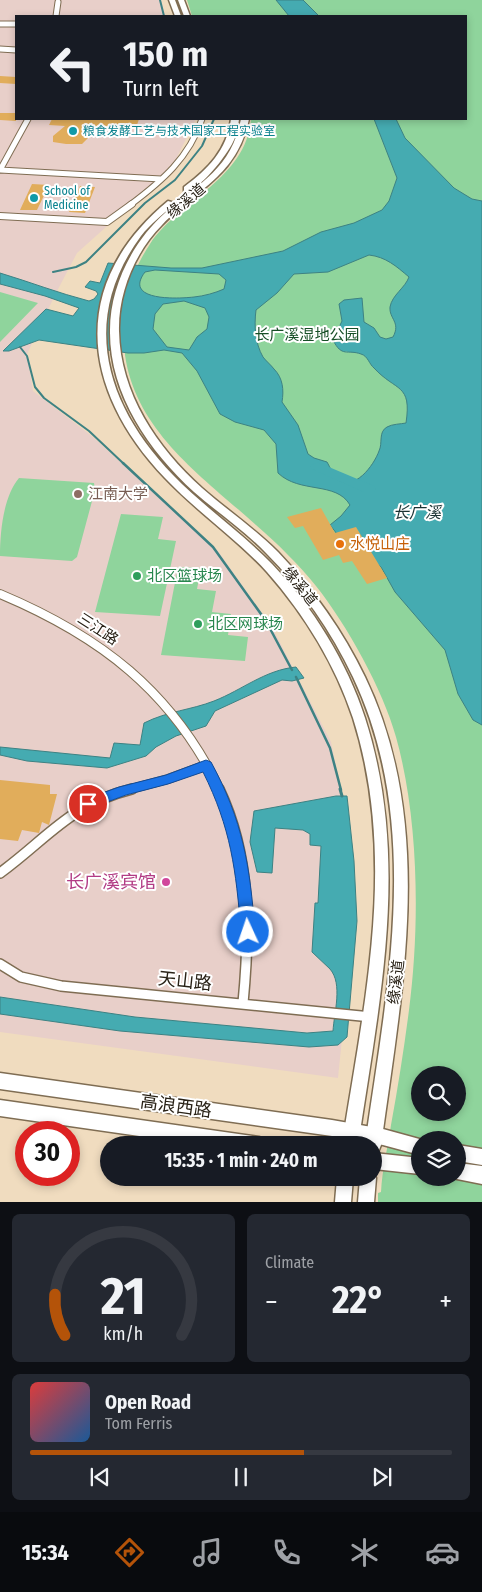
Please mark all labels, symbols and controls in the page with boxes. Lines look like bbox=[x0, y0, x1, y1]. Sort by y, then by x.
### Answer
text: 150 m bbox=[123, 33, 208, 75]
icon: left bbox=[40, 35, 105, 100]
text: Turn left bbox=[123, 75, 199, 102]
place label: 粮食发酵工艺与技术国家工程实验室 bbox=[83, 124, 275, 138]
marker: 粮食发酵工艺与技术国家工程实验室 bbox=[67, 125, 79, 137]
street label: 缘溪道 bbox=[163, 180, 209, 222]
place label: School of Medicine bbox=[44, 184, 91, 212]
marker: School of Medicine bbox=[28, 192, 40, 204]
park label: 长广溪湿地公园 bbox=[254, 326, 360, 344]
place label: 江南大学 bbox=[88, 485, 148, 503]
marker: 江南大学 bbox=[72, 488, 84, 500]
water label: 长广溪 bbox=[393, 503, 443, 522]
place label: 水悦山庄 bbox=[350, 535, 410, 553]
marker: 水悦山庄 bbox=[334, 538, 346, 550]
street label: 缘溪道 bbox=[279, 563, 321, 609]
place label: 北区篮球场 bbox=[147, 567, 222, 585]
marker: 北区篮球场 bbox=[131, 570, 143, 582]
street label: 三江路 bbox=[74, 609, 122, 649]
place label: 北区网球场 bbox=[208, 615, 283, 633]
marker: 北区网球场 bbox=[192, 618, 204, 630]
pin bbox=[67, 783, 109, 825]
icon: arrive bbox=[74, 790, 102, 818]
place label: 长广溪宾馆 bbox=[66, 871, 156, 893]
marker: 长广溪宾馆 bbox=[160, 876, 172, 888]
position arrow bbox=[221, 905, 273, 957]
street label: 缘溪道 bbox=[384, 959, 408, 1005]
street label: 天山路 bbox=[157, 967, 213, 995]
map controls bbox=[411, 1066, 466, 1186]
button: search bbox=[411, 1066, 466, 1121]
street label: 高浪西路 bbox=[139, 1090, 213, 1122]
speed limit sign: 30 bbox=[15, 1121, 80, 1186]
button: layers bbox=[411, 1131, 466, 1186]
text: 15:35 · 1 min · 240 m bbox=[164, 1149, 318, 1172]
text: Climate bbox=[265, 1253, 314, 1272]
text: 21 bbox=[100, 1265, 146, 1328]
text: 22° bbox=[332, 1277, 385, 1323]
text: − bbox=[265, 1285, 278, 1318]
text: + bbox=[439, 1285, 452, 1318]
text: km/h bbox=[104, 1323, 143, 1345]
text: Open Road bbox=[105, 1391, 191, 1414]
text: Tom Ferris bbox=[105, 1414, 172, 1433]
icon: previous bbox=[86, 1463, 114, 1491]
icon: pause bbox=[227, 1463, 255, 1491]
icon: next bbox=[368, 1463, 396, 1491]
icon: directions bbox=[112, 1535, 147, 1570]
icon: music bbox=[190, 1535, 225, 1570]
icon: phone bbox=[269, 1535, 304, 1570]
icon: climate bbox=[347, 1535, 382, 1570]
icon: car bbox=[425, 1535, 460, 1570]
text: 15:34 bbox=[22, 1539, 69, 1566]

